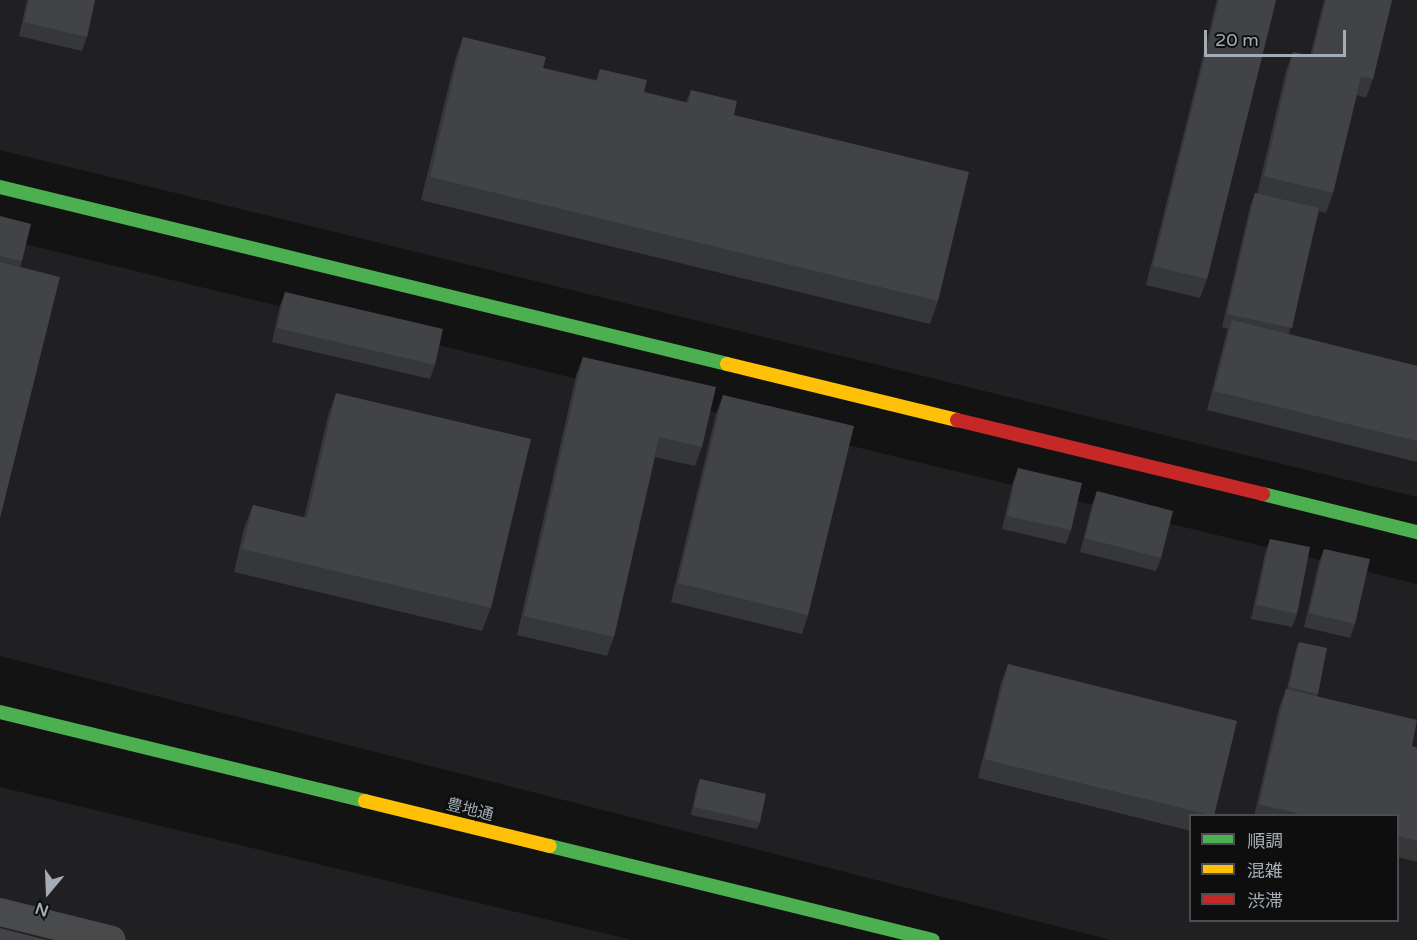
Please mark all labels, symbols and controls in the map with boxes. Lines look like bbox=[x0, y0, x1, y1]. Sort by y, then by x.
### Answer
scale bar bbox=[1207, 18, 1350, 56]
text: 20 m bbox=[1215, 29, 1259, 51]
street label: 豊地通 bbox=[444, 795, 496, 825]
legend bbox=[1189, 814, 1399, 922]
text: 順調 bbox=[1247, 830, 1283, 852]
text: 混雑 bbox=[1247, 860, 1283, 882]
north arrow bbox=[18, 862, 78, 922]
text: 渋滞 bbox=[1247, 890, 1283, 912]
text: N bbox=[33, 897, 51, 921]

